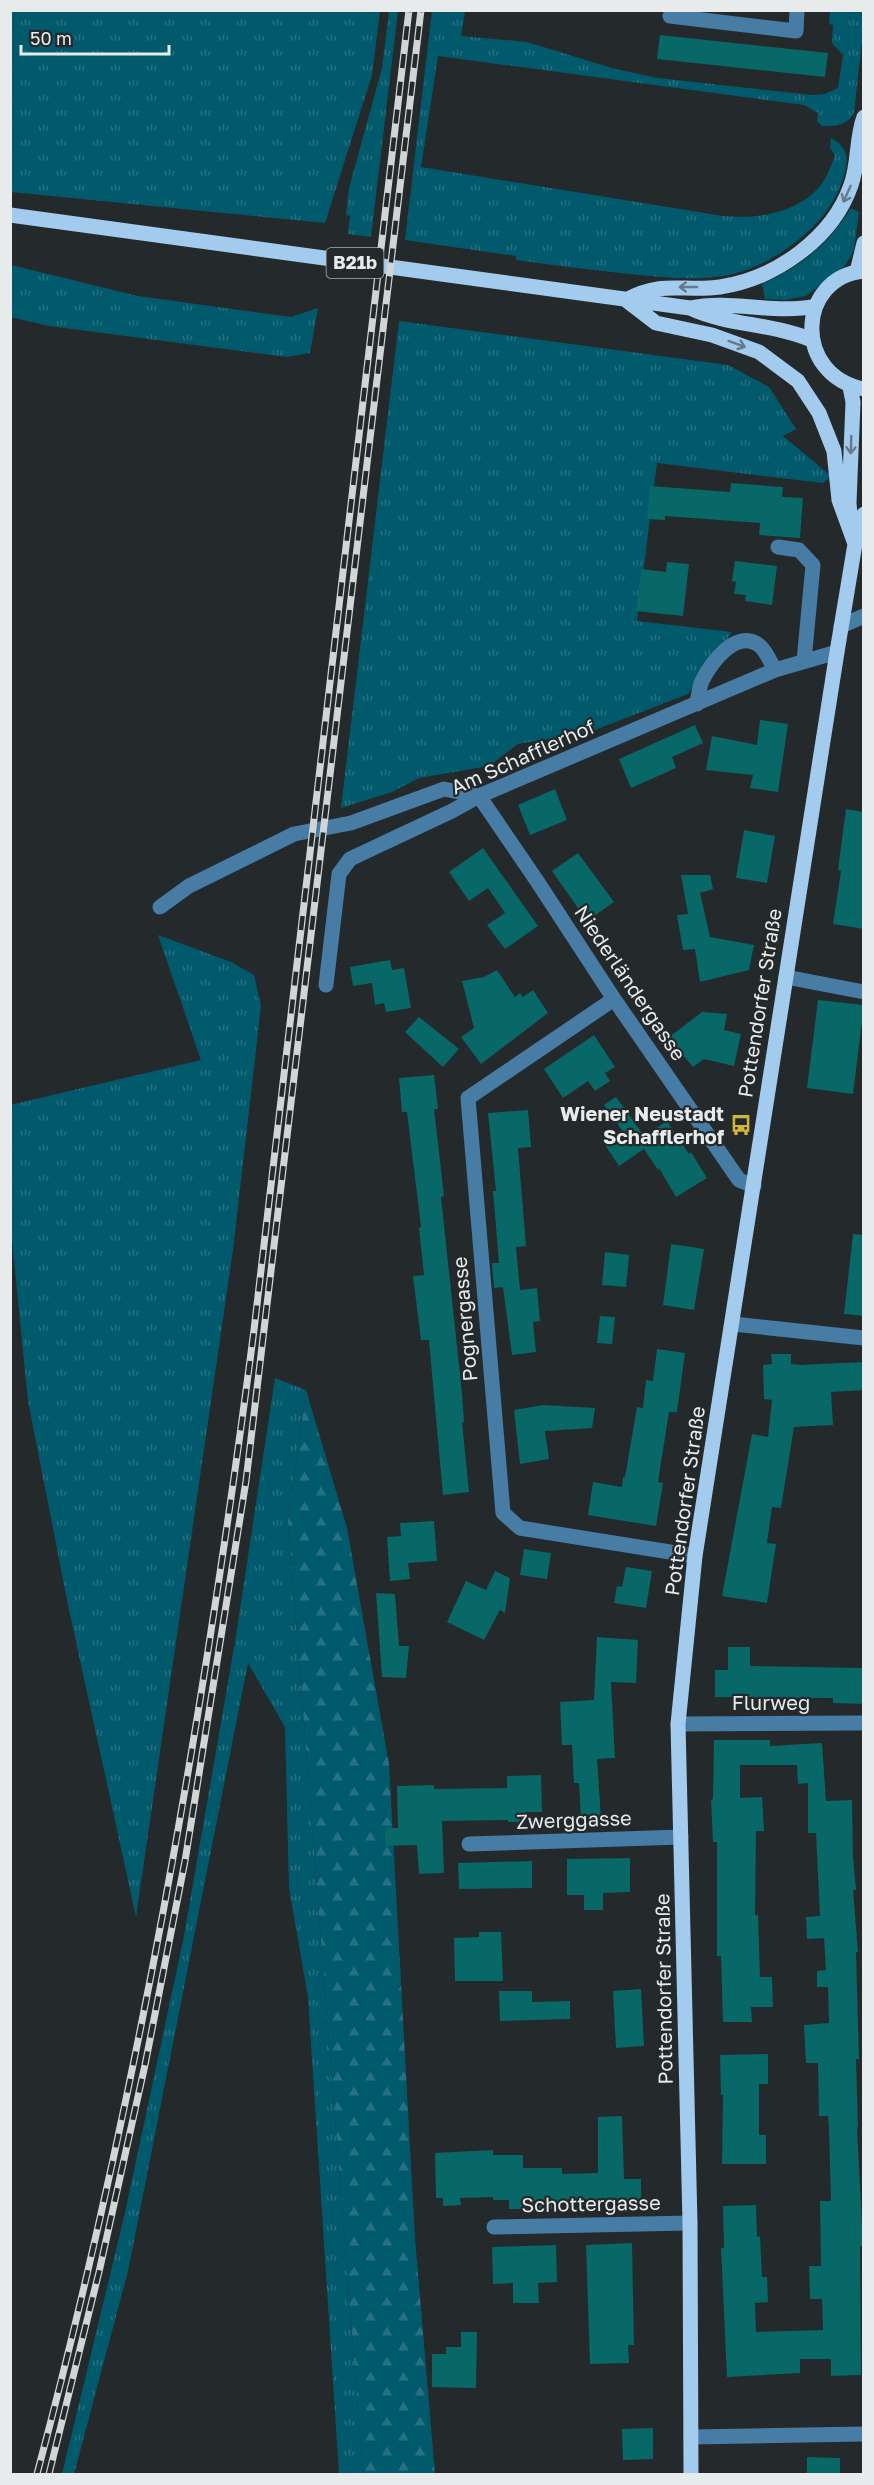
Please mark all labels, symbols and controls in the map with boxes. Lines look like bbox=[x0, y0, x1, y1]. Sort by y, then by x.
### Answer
scale bar bbox=[21, 18, 170, 56]
text: 50 m bbox=[30, 27, 72, 49]
one-way arrow bbox=[841, 185, 852, 203]
road number: B21b bbox=[326, 248, 384, 278]
one-way arrow bbox=[679, 281, 699, 293]
one-way arrow bbox=[727, 339, 746, 350]
one-way arrow bbox=[846, 434, 857, 454]
street label: Am Schafflerhof bbox=[447, 714, 598, 799]
street label: Niederländergasse bbox=[570, 900, 692, 1064]
street label: Pottendorfer Straße bbox=[732, 907, 786, 1099]
place label: Wiener Neustadt Schafflerhof bbox=[560, 1101, 725, 1148]
bus stop icon: Wiener Neustadt Schafflerhof bbox=[729, 1113, 753, 1137]
street label: Pognergasse bbox=[447, 1256, 481, 1382]
street label: Pottendorfer Straße bbox=[659, 1405, 709, 1597]
street label: Flurweg bbox=[732, 1690, 810, 1714]
street label: Zwerggasse bbox=[516, 1805, 632, 1833]
street label: Pottendorfer Straße bbox=[649, 1893, 677, 2085]
street label: Schottergasse bbox=[521, 2190, 661, 2216]

